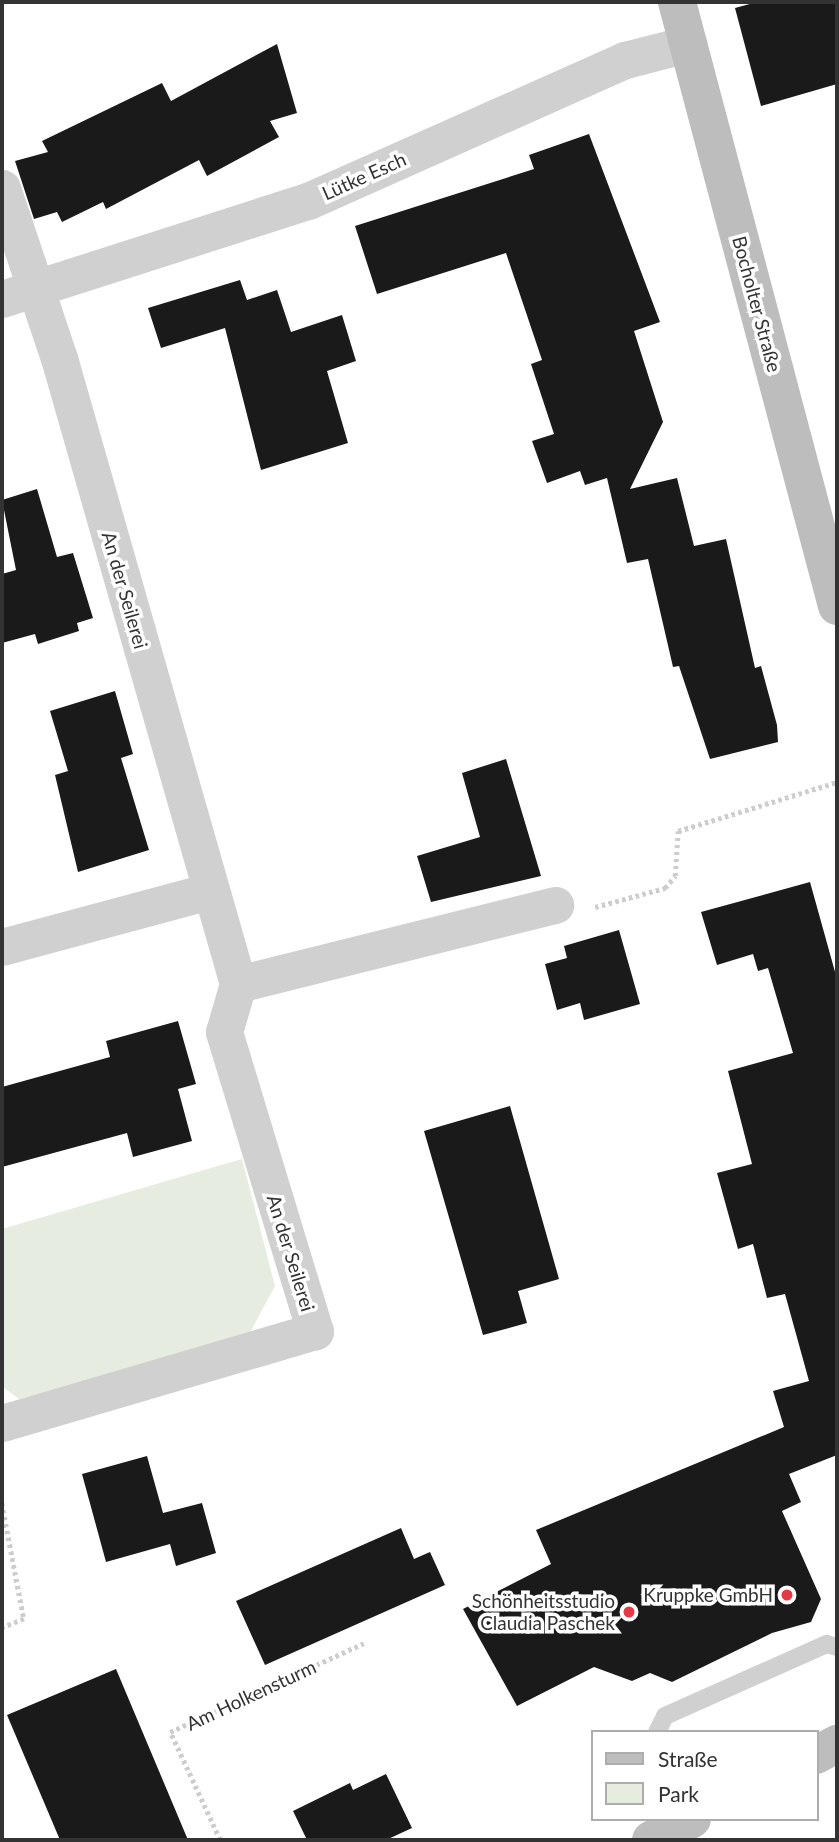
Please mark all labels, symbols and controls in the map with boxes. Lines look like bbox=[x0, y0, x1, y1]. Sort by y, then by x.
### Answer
street label: Lütke Esch bbox=[319, 147, 409, 205]
street label: Bocholter Straße bbox=[728, 233, 786, 375]
street label: An der Seilerei bbox=[97, 529, 153, 651]
street label: An der Seilerei bbox=[262, 1192, 320, 1314]
place label: Kruppke GmbH bbox=[643, 1584, 773, 1606]
marker: Kruppke GmbH bbox=[779, 1587, 795, 1603]
place label: Schönheitsstudio Claudia Paschek bbox=[472, 1590, 615, 1634]
marker: Schönheitsstudio Claudia Paschek bbox=[621, 1604, 637, 1620]
street label: Am Holkensturm bbox=[182, 1655, 320, 1735]
legend bbox=[590, 1730, 818, 1821]
text: Straße bbox=[658, 1746, 718, 1771]
text: Park bbox=[658, 1781, 699, 1806]

